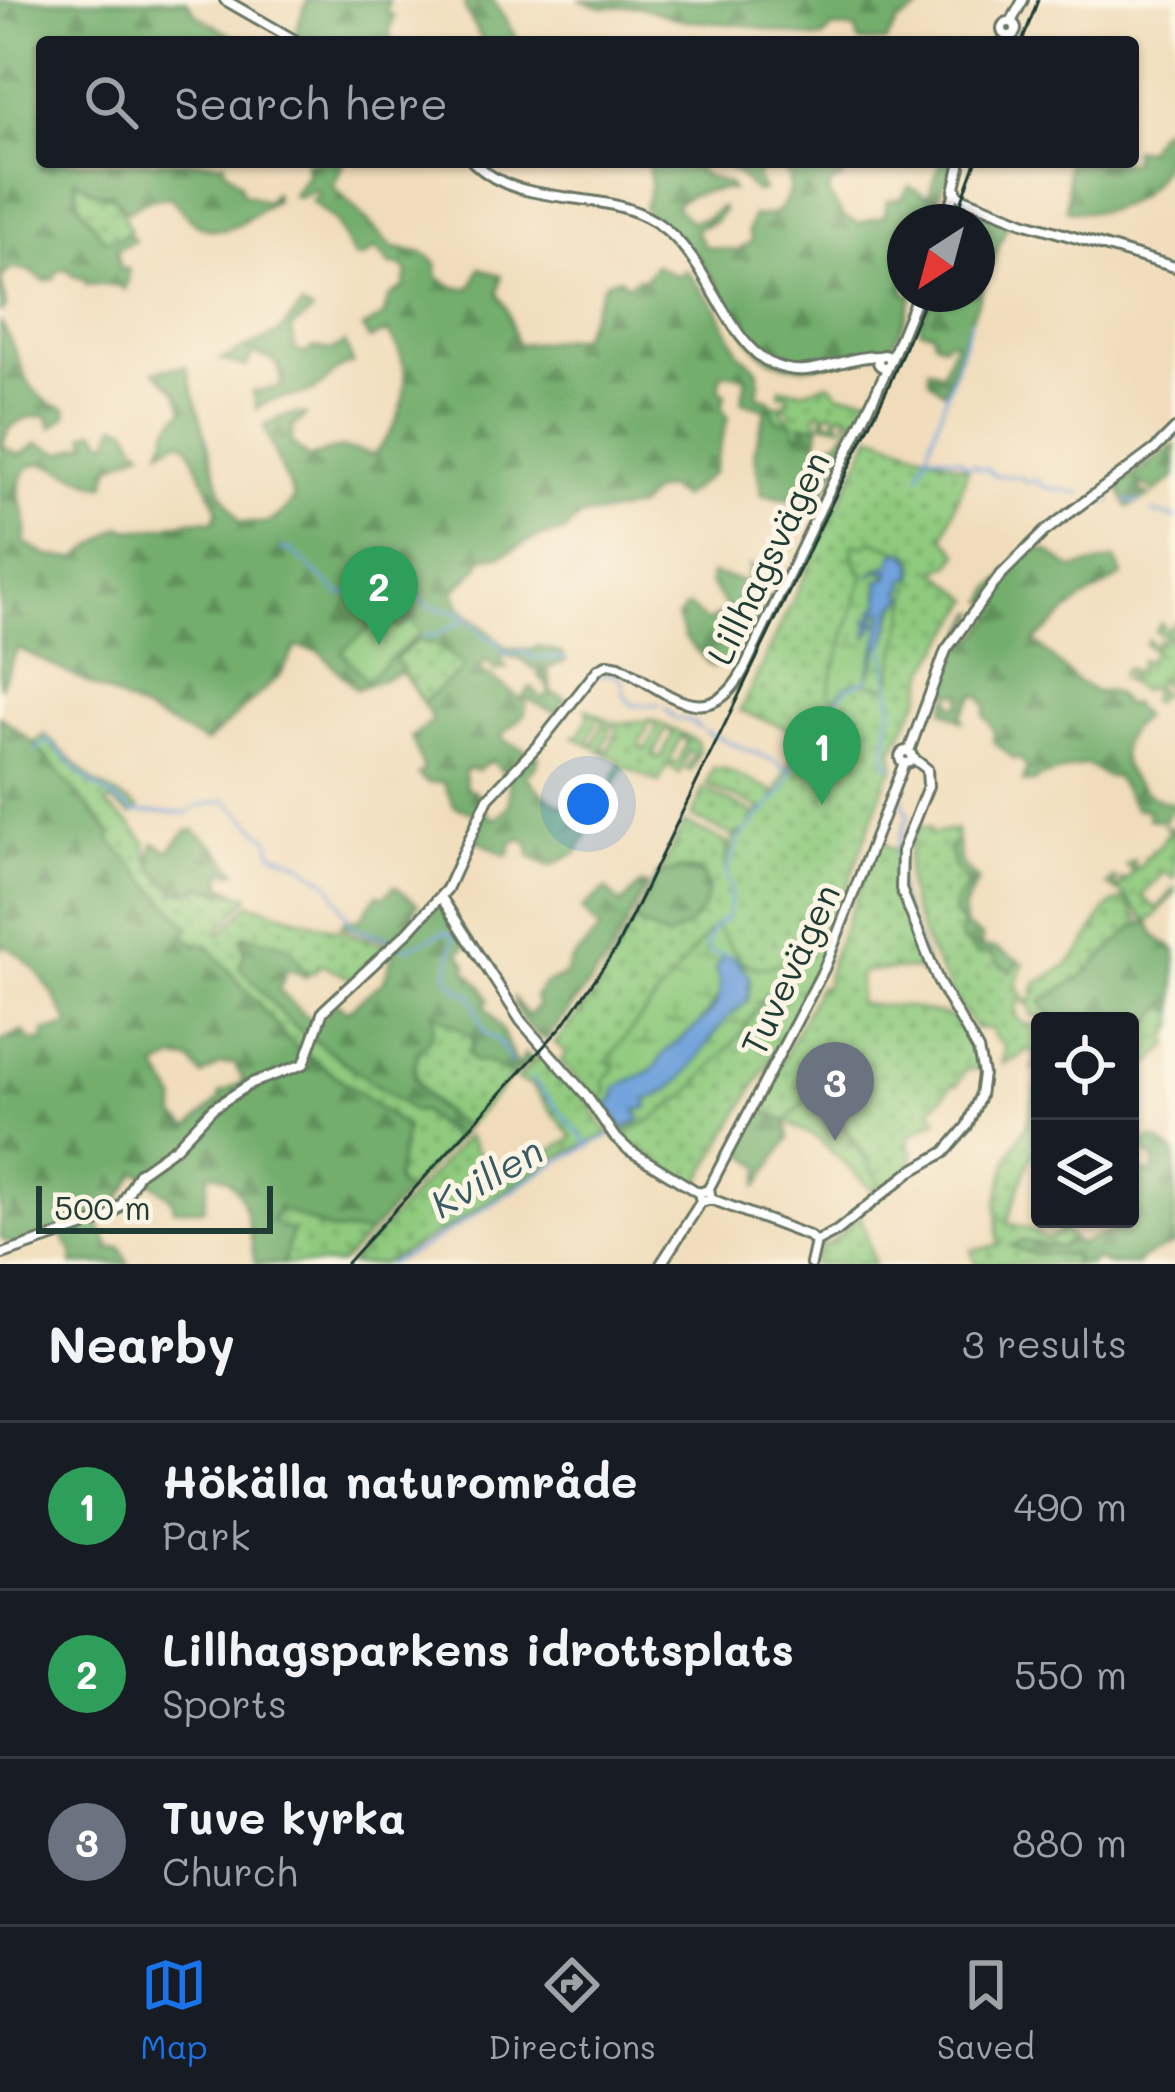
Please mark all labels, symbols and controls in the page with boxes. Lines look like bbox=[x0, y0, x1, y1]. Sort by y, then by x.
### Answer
search box bbox=[36, 36, 1139, 168]
icon: search bbox=[78, 69, 144, 135]
text: Search here bbox=[174, 73, 448, 131]
north arrow bbox=[887, 204, 995, 312]
street label: Lillhagsvägen bbox=[695, 442, 839, 672]
pin: 2 bbox=[340, 546, 418, 645]
pin: 1 bbox=[783, 706, 861, 805]
your location bbox=[558, 774, 618, 834]
street label: Tuvevägen bbox=[729, 876, 849, 1062]
map controls bbox=[1031, 1012, 1139, 1228]
button: locate bbox=[1031, 1012, 1139, 1120]
pin: 3 bbox=[796, 1042, 874, 1141]
button: layers bbox=[1031, 1120, 1139, 1228]
water label: Kvillen bbox=[421, 1124, 551, 1228]
scale bar bbox=[36, 1180, 273, 1233]
text: 500 m bbox=[54, 1185, 151, 1228]
text: Nearby bbox=[48, 1309, 235, 1376]
text: 3 results bbox=[962, 1317, 1127, 1368]
text: Hökälla naturområde bbox=[162, 1451, 638, 1509]
text: 1 bbox=[78, 1480, 96, 1531]
text: 490 m bbox=[1013, 1480, 1127, 1531]
text: Park bbox=[162, 1509, 250, 1560]
text: Lillhagsparkens idrottsplats bbox=[162, 1619, 794, 1677]
text: 2 bbox=[76, 1648, 98, 1699]
text: 550 m bbox=[1014, 1648, 1127, 1699]
text: Sports bbox=[162, 1677, 287, 1728]
text: Tuve kyrka bbox=[162, 1787, 406, 1845]
text: 3 bbox=[75, 1816, 99, 1867]
text: 880 m bbox=[1012, 1816, 1127, 1867]
text: Church bbox=[162, 1845, 298, 1896]
tab: Map bbox=[140, 1952, 208, 2067]
tab: Directions bbox=[488, 1952, 656, 2067]
tab: Saved bbox=[937, 1952, 1035, 2067]

